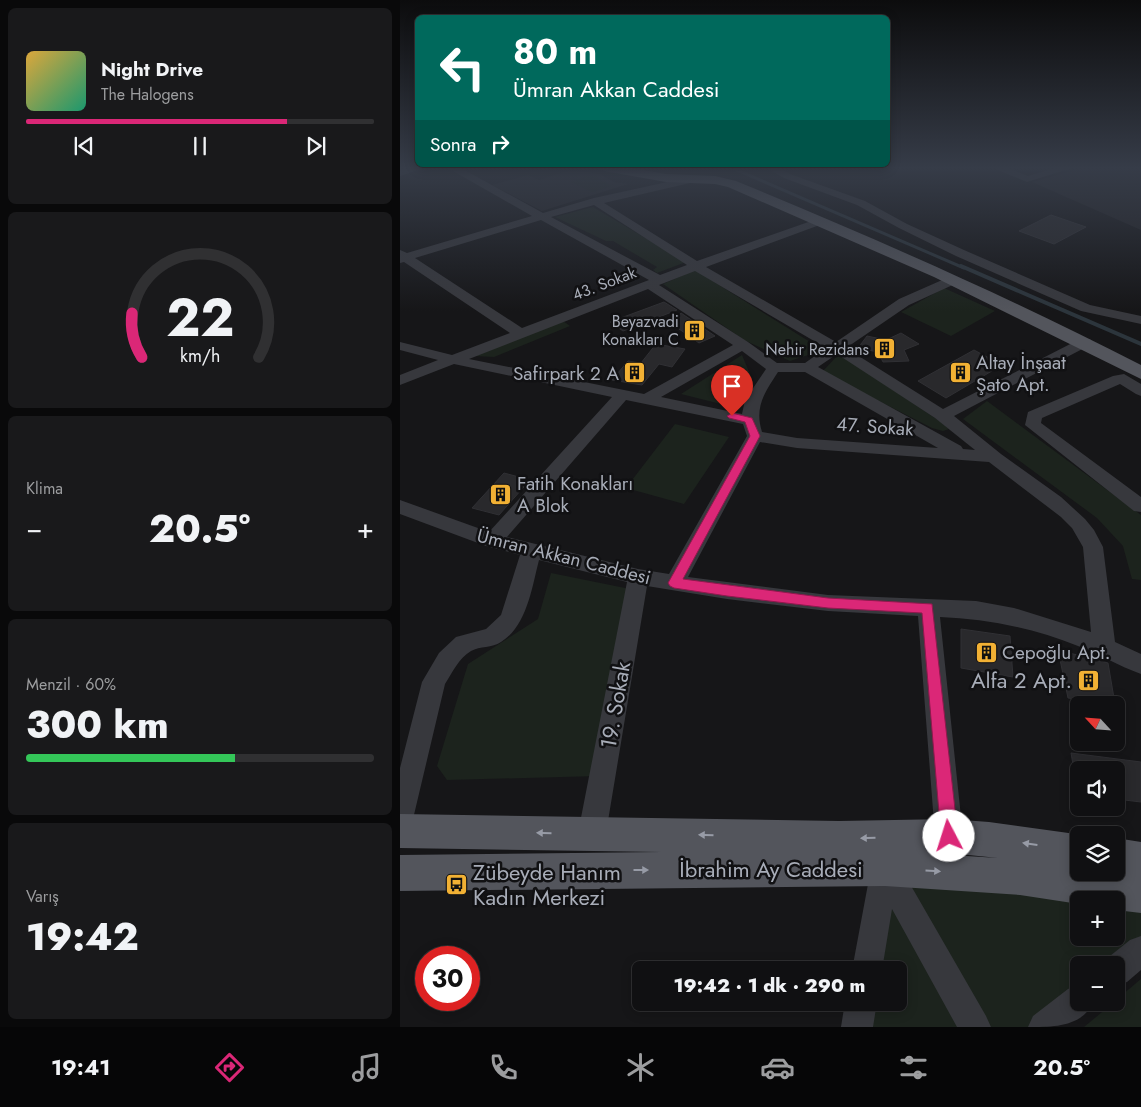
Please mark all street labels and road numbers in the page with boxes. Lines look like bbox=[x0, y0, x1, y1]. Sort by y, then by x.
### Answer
street label: 43. Sokak bbox=[569, 260, 640, 306]
street label: 47. Sokak bbox=[836, 410, 915, 443]
street label: Ümran Akkan Caddesi bbox=[474, 522, 654, 591]
street label: 19. Sokak bbox=[592, 658, 638, 751]
street label: İbrahim Ay Caddesi bbox=[679, 853, 863, 885]

